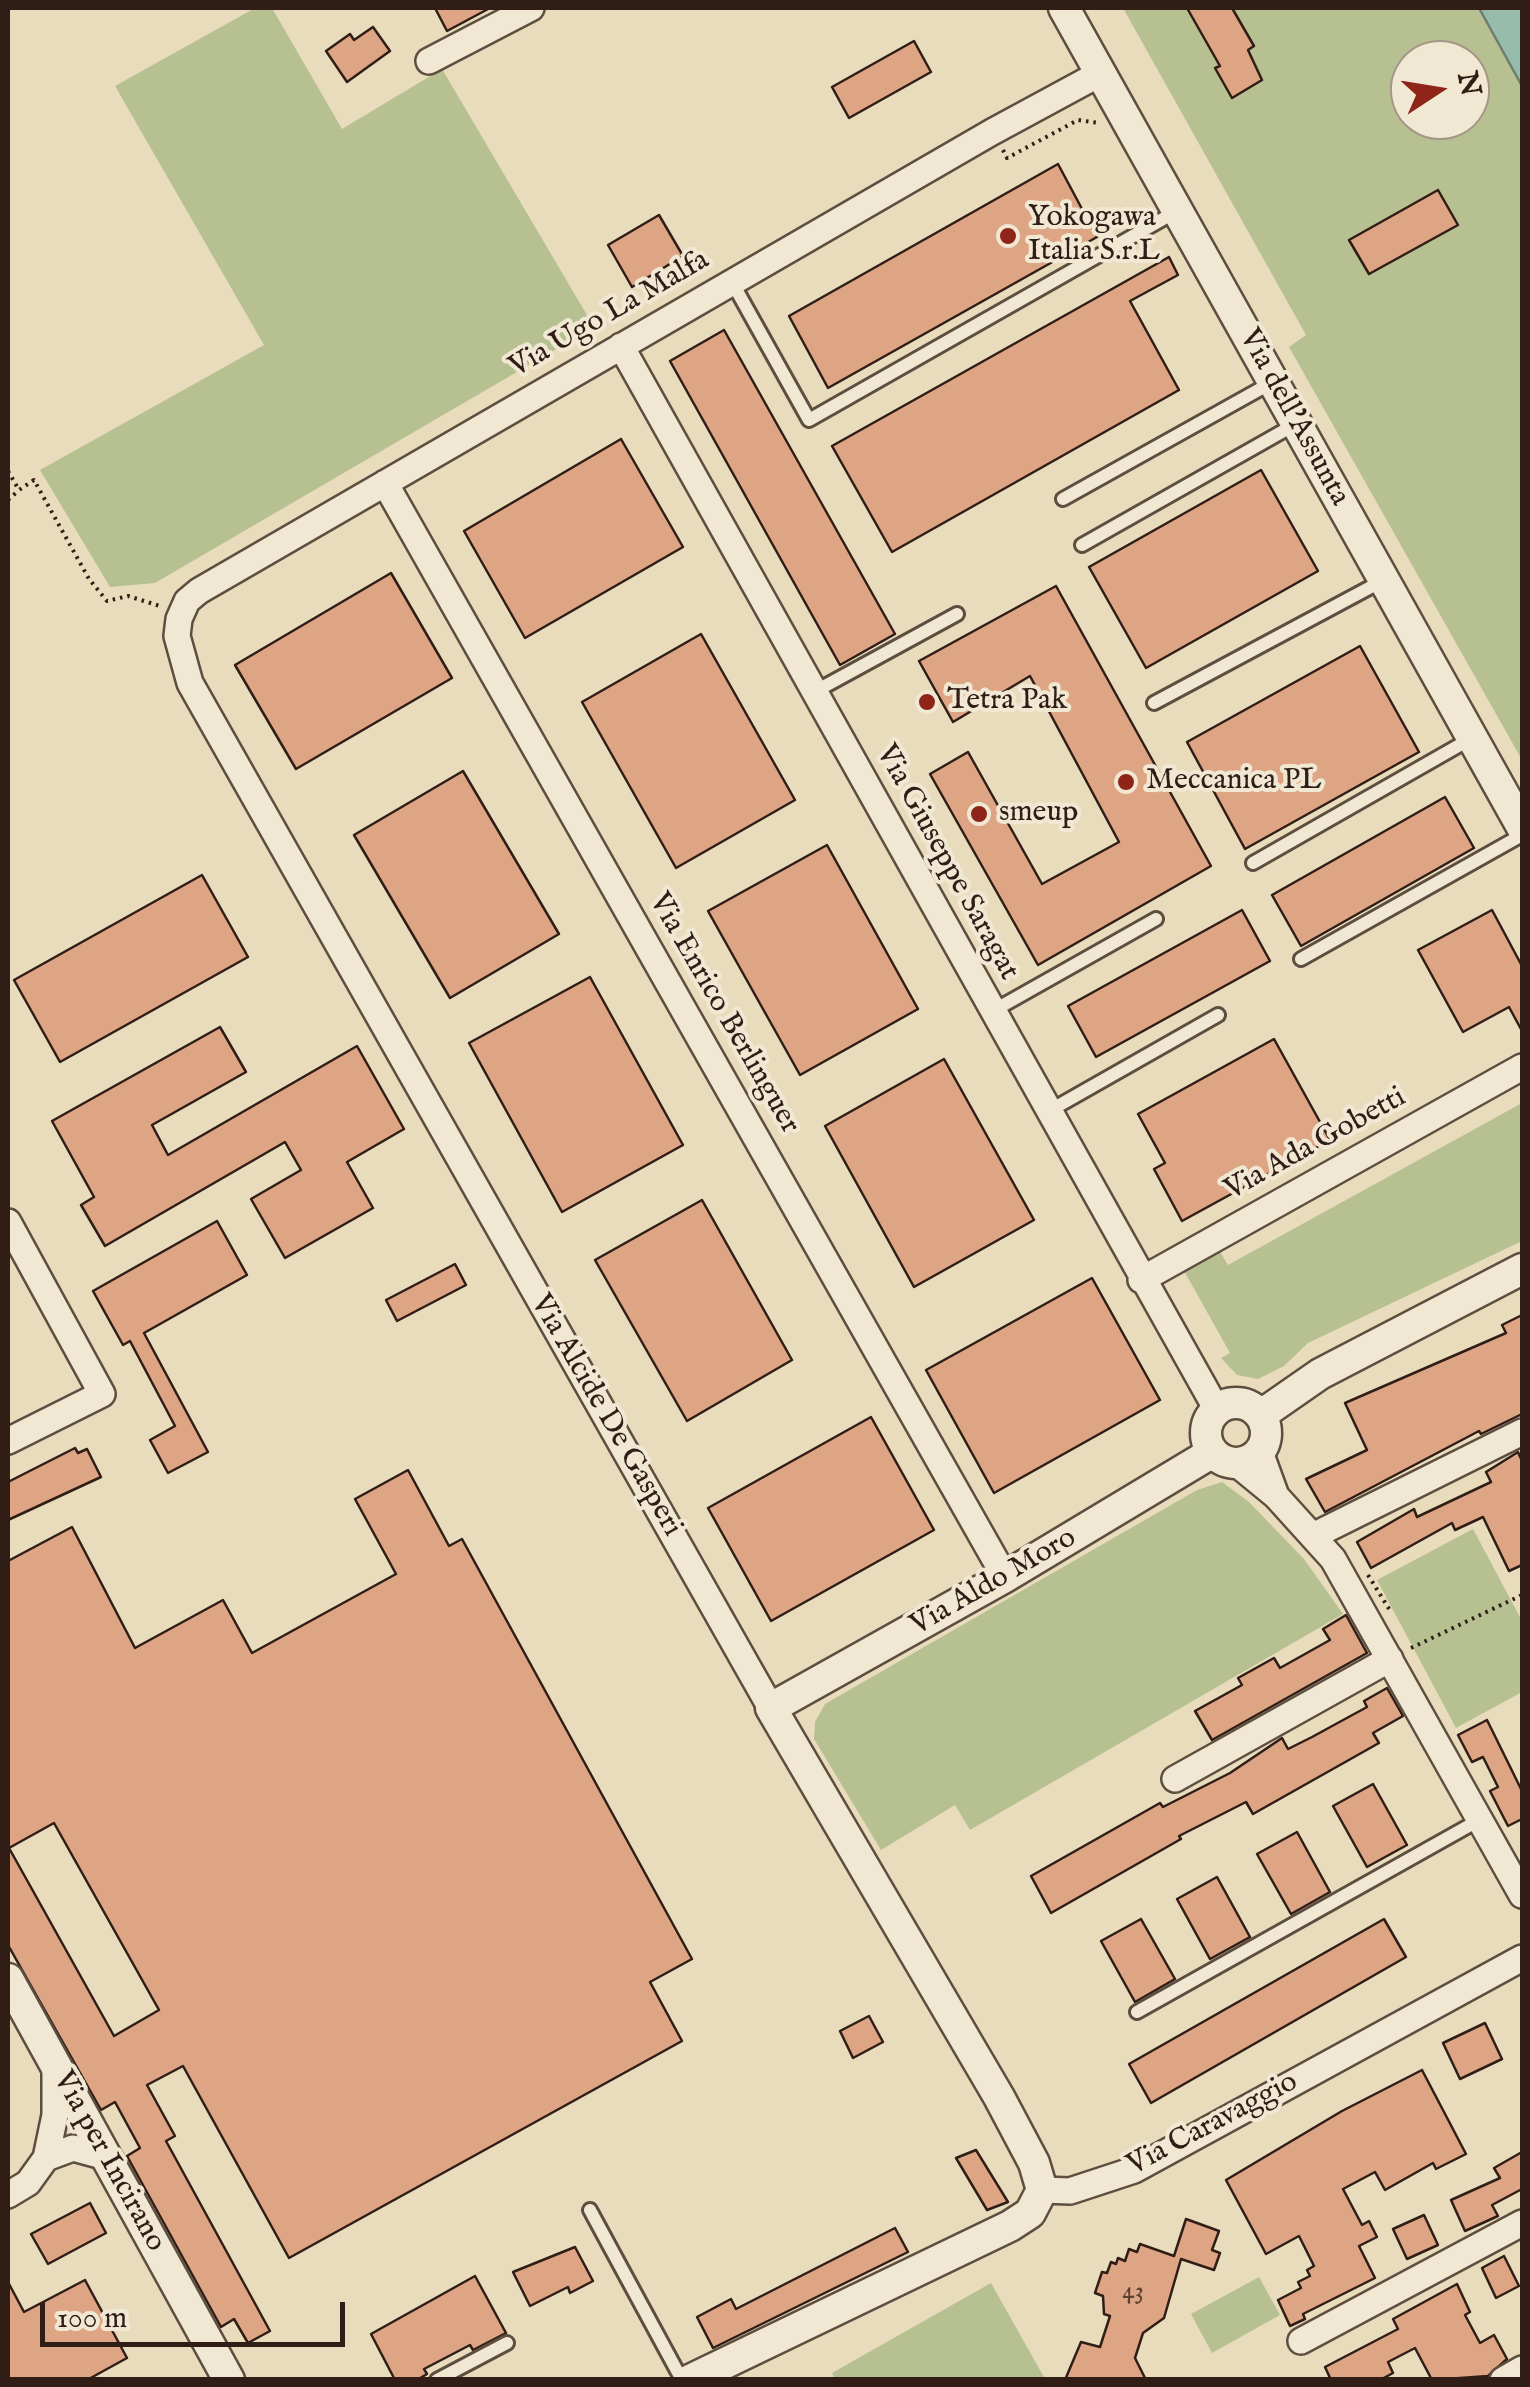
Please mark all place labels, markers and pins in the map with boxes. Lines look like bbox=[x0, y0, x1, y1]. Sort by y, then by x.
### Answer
place label: Yokogawa Italia S.r.L bbox=[1028, 201, 1160, 272]
marker: Yokogawa Italia S.r.L bbox=[997, 225, 1019, 247]
place label: Tetra Pak bbox=[947, 684, 1067, 720]
marker: Tetra Pak bbox=[916, 691, 938, 713]
place label: Meccanica PL bbox=[1146, 764, 1321, 800]
marker: Meccanica PL bbox=[1115, 771, 1137, 793]
place label: smeup bbox=[999, 796, 1078, 832]
marker: smeup bbox=[968, 803, 990, 825]

